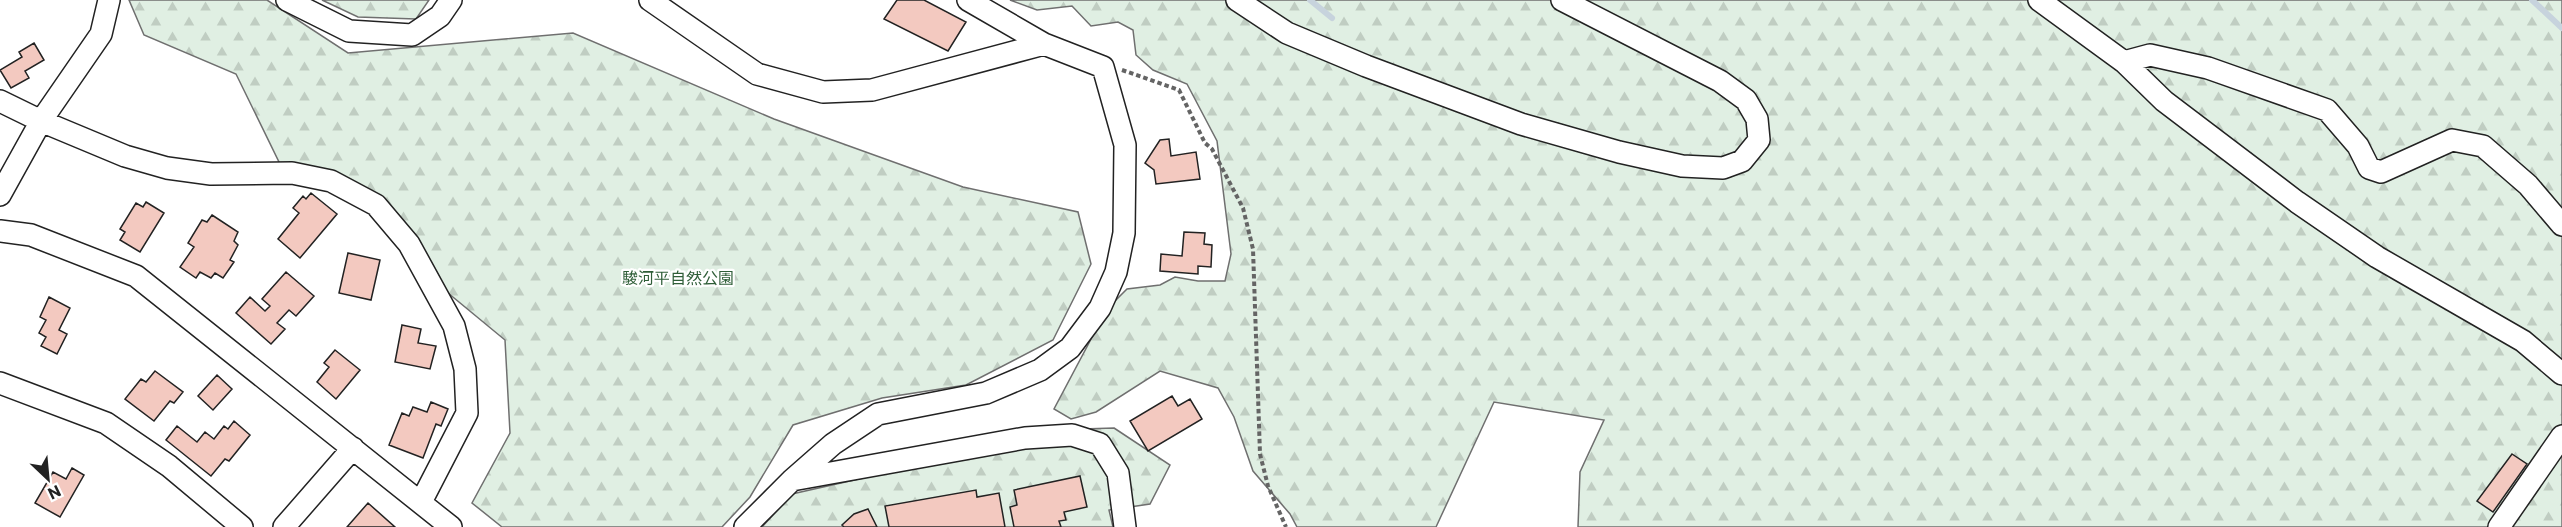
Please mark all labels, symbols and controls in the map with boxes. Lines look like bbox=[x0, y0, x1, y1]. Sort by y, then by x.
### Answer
park label: 駿河平自然公園 bbox=[622, 268, 734, 287]
north arrow bbox=[18, 449, 78, 509]
text: N bbox=[45, 482, 64, 504]

